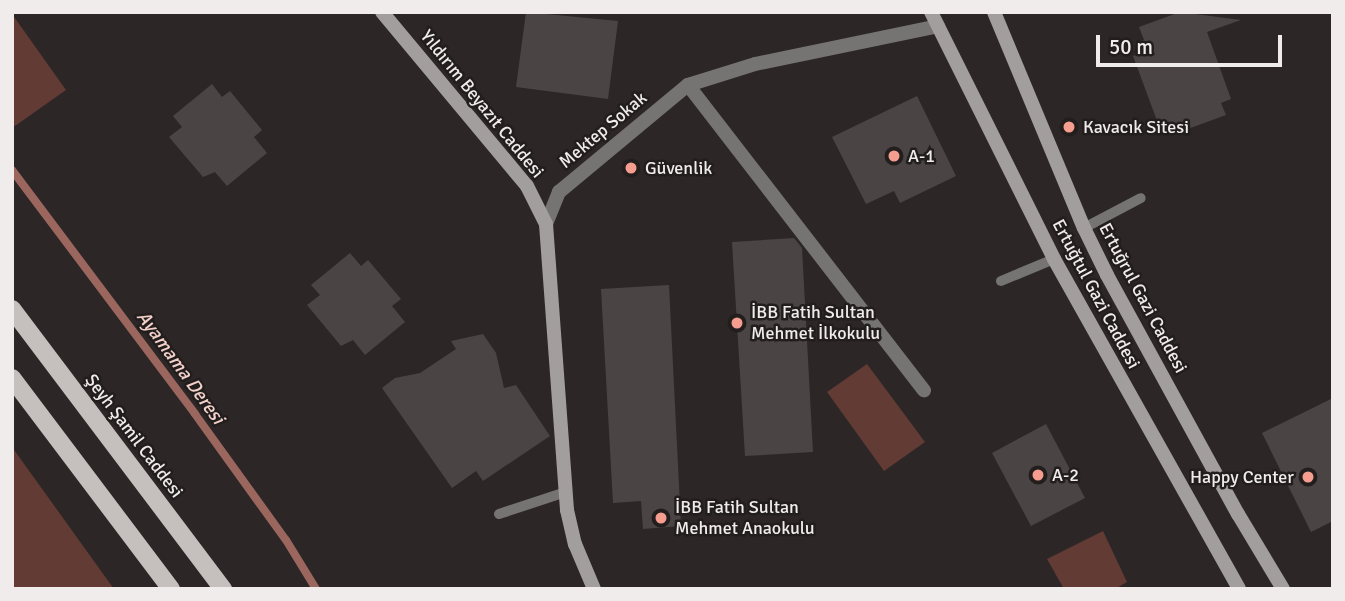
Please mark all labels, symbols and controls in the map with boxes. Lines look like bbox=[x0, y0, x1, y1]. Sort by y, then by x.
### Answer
scale bar bbox=[1100, 21, 1286, 65]
street label: Yıldırım Beyazıt Caddesi bbox=[416, 26, 548, 182]
text: 50 m bbox=[1109, 34, 1153, 60]
street label: Mektep Sokak bbox=[555, 87, 651, 173]
place label: Kavacık Sitesi bbox=[1083, 116, 1189, 138]
marker: Kavacık Sitesi bbox=[1061, 119, 1077, 135]
place label: A-1 bbox=[908, 145, 935, 167]
marker: A-1 bbox=[886, 148, 902, 164]
place label: Güvenlik bbox=[645, 157, 712, 179]
marker: Güvenlik bbox=[623, 160, 639, 176]
street label: Ertuğtul Gazi Caddesi bbox=[1047, 215, 1145, 373]
street label: Ertuğrul Gazi Caddesi bbox=[1094, 219, 1192, 377]
place label: İBB Fatih Sultan Mehmet İlkokulu bbox=[751, 302, 880, 344]
water label: Ayamama Deresi bbox=[131, 307, 229, 429]
marker: İBB Fatih Sultan Mehmet İlkokulu bbox=[729, 315, 745, 331]
street label: Şeyh Şamil Caddesi bbox=[80, 370, 188, 502]
place label: A-2 bbox=[1052, 464, 1079, 486]
place label: Happy Center bbox=[1190, 466, 1294, 488]
marker: A-2 bbox=[1030, 467, 1046, 483]
marker: Happy Center bbox=[1300, 469, 1316, 485]
place label: İBB Fatih Sultan Mehmet Anaokulu bbox=[675, 497, 815, 540]
marker: İBB Fatih Sultan Mehmet Anaokulu bbox=[653, 510, 669, 526]

